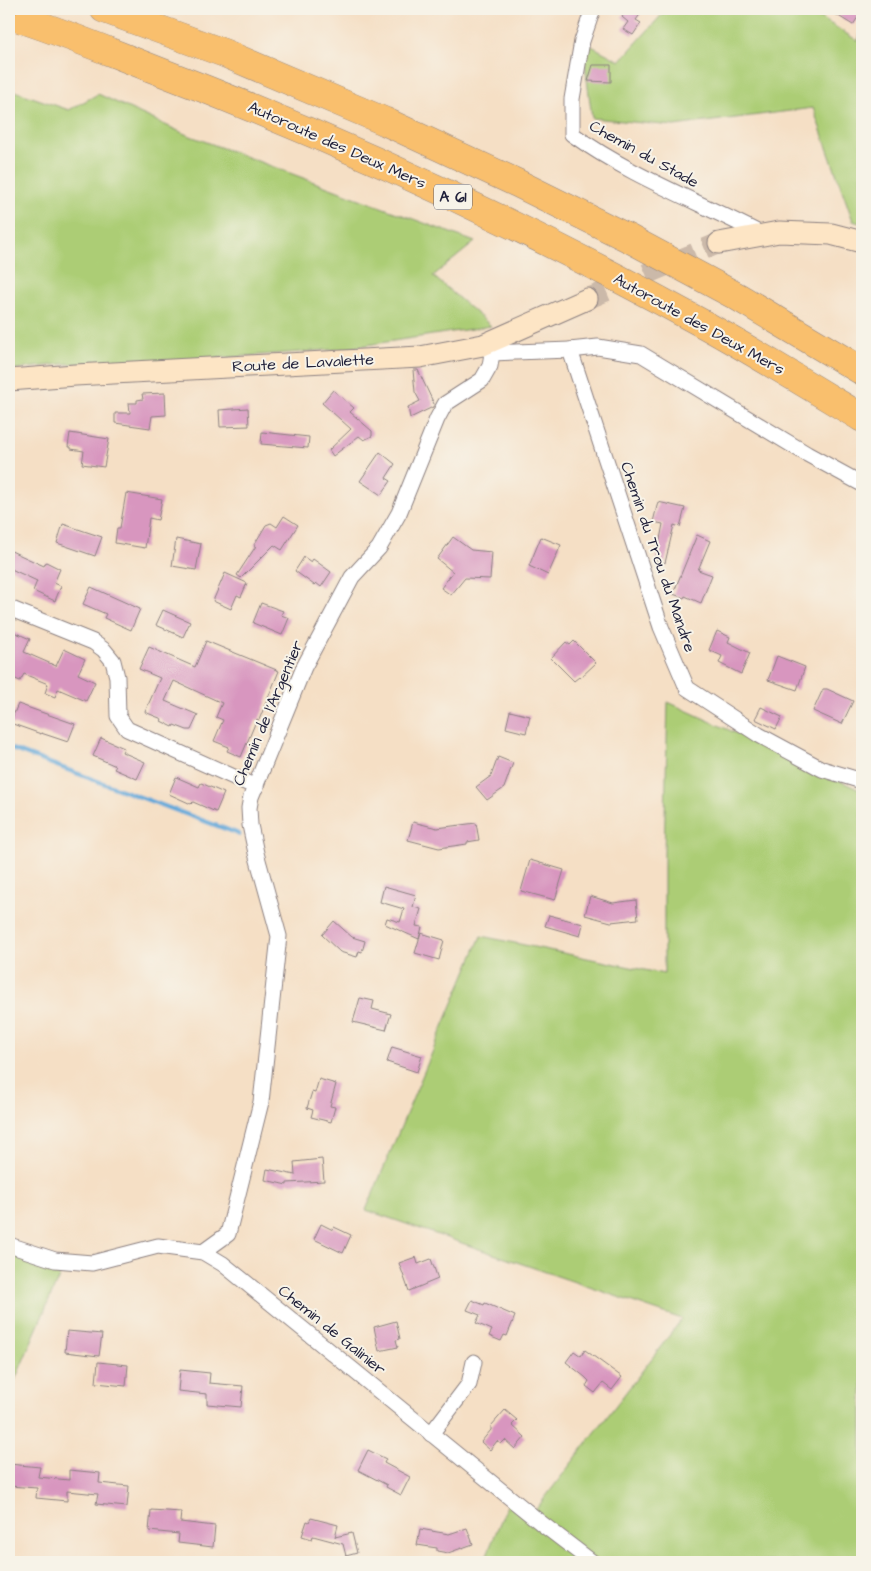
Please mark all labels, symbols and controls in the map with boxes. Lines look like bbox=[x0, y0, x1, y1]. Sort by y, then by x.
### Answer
street label: Autoroute des Deux Mers bbox=[245, 96, 429, 194]
street label: Chemin du Stade bbox=[585, 115, 703, 193]
road number: A 61 bbox=[434, 184, 472, 210]
street label: Autoroute des Deux Mers bbox=[609, 268, 789, 380]
street label: Route de Lavalette bbox=[232, 348, 375, 378]
street label: Chemin du Trou du Mandre bbox=[615, 459, 701, 655]
street label: Chemin de l'Argentier bbox=[227, 637, 310, 789]
street label: Chemin de Galinier bbox=[274, 1280, 391, 1380]

